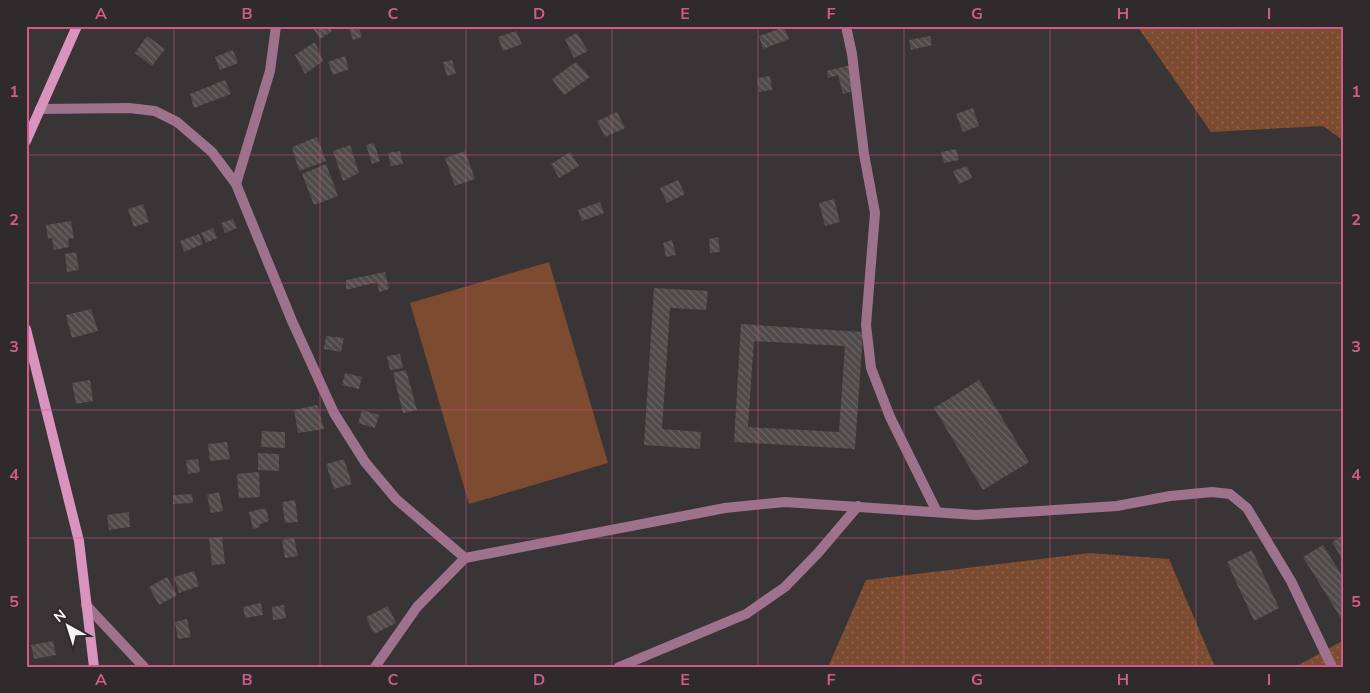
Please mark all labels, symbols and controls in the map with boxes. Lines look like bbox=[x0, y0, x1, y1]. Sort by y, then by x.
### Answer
text: A bbox=[95, 3, 107, 23]
text: B bbox=[241, 3, 253, 23]
text: C bbox=[388, 3, 399, 23]
text: D bbox=[533, 3, 545, 23]
text: E bbox=[680, 3, 690, 23]
text: F bbox=[826, 3, 836, 23]
text: G bbox=[971, 3, 983, 23]
text: H bbox=[1117, 3, 1129, 23]
text: I bbox=[1267, 3, 1271, 23]
text: 1 bbox=[9, 81, 19, 101]
text: 1 bbox=[1351, 81, 1361, 101]
text: 2 bbox=[9, 209, 19, 229]
text: 2 bbox=[1351, 209, 1361, 229]
text: 3 bbox=[9, 336, 19, 356]
text: 3 bbox=[1351, 336, 1361, 356]
text: 4 bbox=[9, 464, 19, 484]
text: 4 bbox=[1351, 464, 1361, 484]
text: 5 bbox=[9, 591, 19, 611]
text: 5 bbox=[1351, 591, 1361, 611]
north arrow bbox=[42, 600, 92, 650]
text: N bbox=[50, 606, 70, 626]
text: A bbox=[95, 669, 107, 689]
text: B bbox=[241, 669, 253, 689]
text: C bbox=[388, 669, 399, 689]
text: D bbox=[533, 669, 545, 689]
text: E bbox=[680, 669, 690, 689]
text: F bbox=[826, 669, 836, 689]
text: G bbox=[971, 669, 983, 689]
text: H bbox=[1117, 669, 1129, 689]
text: I bbox=[1267, 669, 1271, 689]

